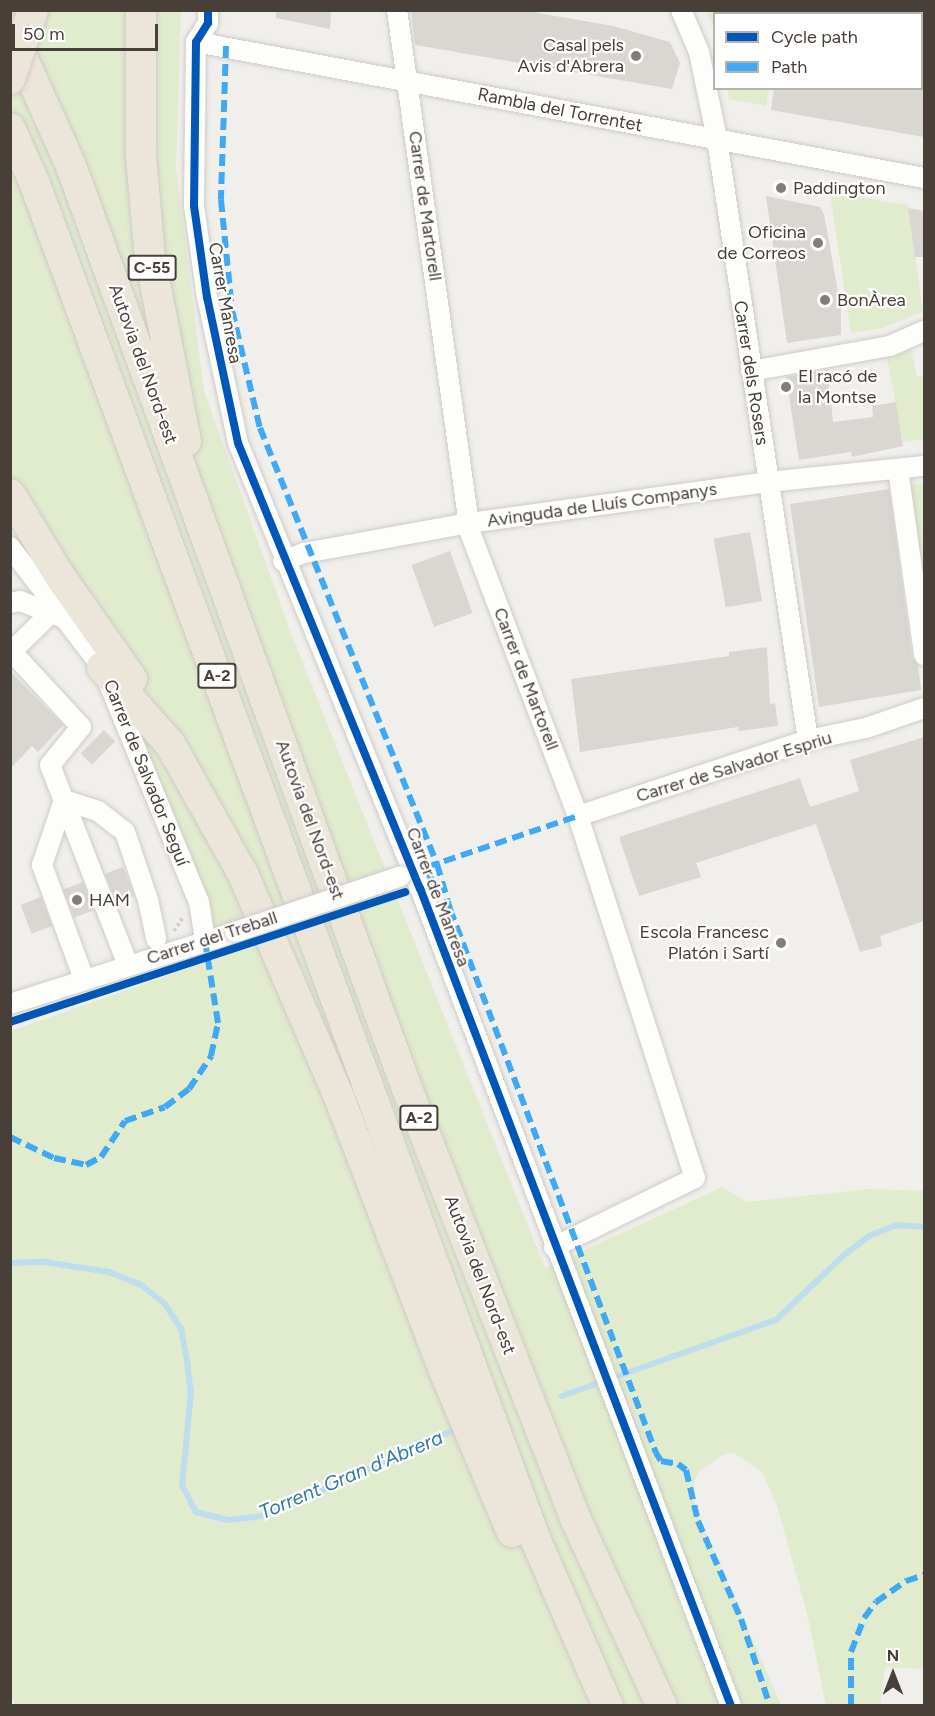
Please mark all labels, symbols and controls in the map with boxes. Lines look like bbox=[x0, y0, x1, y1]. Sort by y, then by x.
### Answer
scale bar bbox=[15, 12, 160, 50]
legend bbox=[713, 12, 923, 90]
text: 50 m bbox=[23, 23, 65, 45]
text: Cycle path bbox=[771, 26, 858, 48]
place label: Casal pels Avis d'Abrera bbox=[518, 35, 624, 78]
marker: Casal pels Avis d'Abrera bbox=[629, 49, 643, 63]
text: Path bbox=[771, 56, 807, 78]
street label: Rambla del Torrentet bbox=[476, 83, 644, 137]
street label: Carrer de Martorell bbox=[404, 130, 446, 282]
place label: Paddington bbox=[793, 177, 886, 199]
marker: Paddington bbox=[774, 181, 788, 195]
place label: Oficina de Correos bbox=[717, 222, 806, 264]
marker: Oficina de Correos bbox=[811, 236, 825, 250]
street label: Carrer Manresa bbox=[204, 241, 246, 365]
road number: C-55 bbox=[126, 255, 178, 281]
street label: Autovia del Nord-est bbox=[104, 281, 182, 447]
place label: BonÀrea bbox=[837, 289, 906, 311]
marker: BonÀrea bbox=[818, 293, 832, 307]
street label: Carrer dels Rosers bbox=[729, 299, 773, 447]
place label: El racó de la Montse bbox=[798, 366, 877, 409]
marker: El racó de la Montse bbox=[779, 380, 793, 394]
street label: Avinguda de Lluís Companys bbox=[486, 478, 718, 532]
street label: Carrer de Martorell bbox=[489, 605, 563, 753]
road number: A-2 bbox=[196, 663, 238, 689]
street label: Carrer de Salvador Seguí bbox=[99, 677, 193, 869]
street label: Carrer de Salvador Espriu bbox=[634, 727, 834, 807]
street label: Autovia del Nord-est bbox=[271, 737, 349, 903]
street label: Carrer de Manresa bbox=[401, 824, 475, 970]
place label: HAM bbox=[89, 889, 130, 911]
marker: HAM bbox=[70, 893, 84, 907]
street label: Carrer del Treball bbox=[144, 907, 280, 969]
place label: Escola Francesc Platón i Sartí bbox=[640, 922, 769, 964]
marker: Escola Francesc Platón i Sartí bbox=[774, 936, 788, 950]
road number: A-2 bbox=[398, 1105, 440, 1131]
street label: Autovia del Nord-est bbox=[440, 1192, 520, 1358]
water label: Torrent Gran d'Abrera bbox=[256, 1425, 446, 1525]
north arrow bbox=[863, 1644, 923, 1704]
text: N bbox=[887, 1646, 899, 1665]

